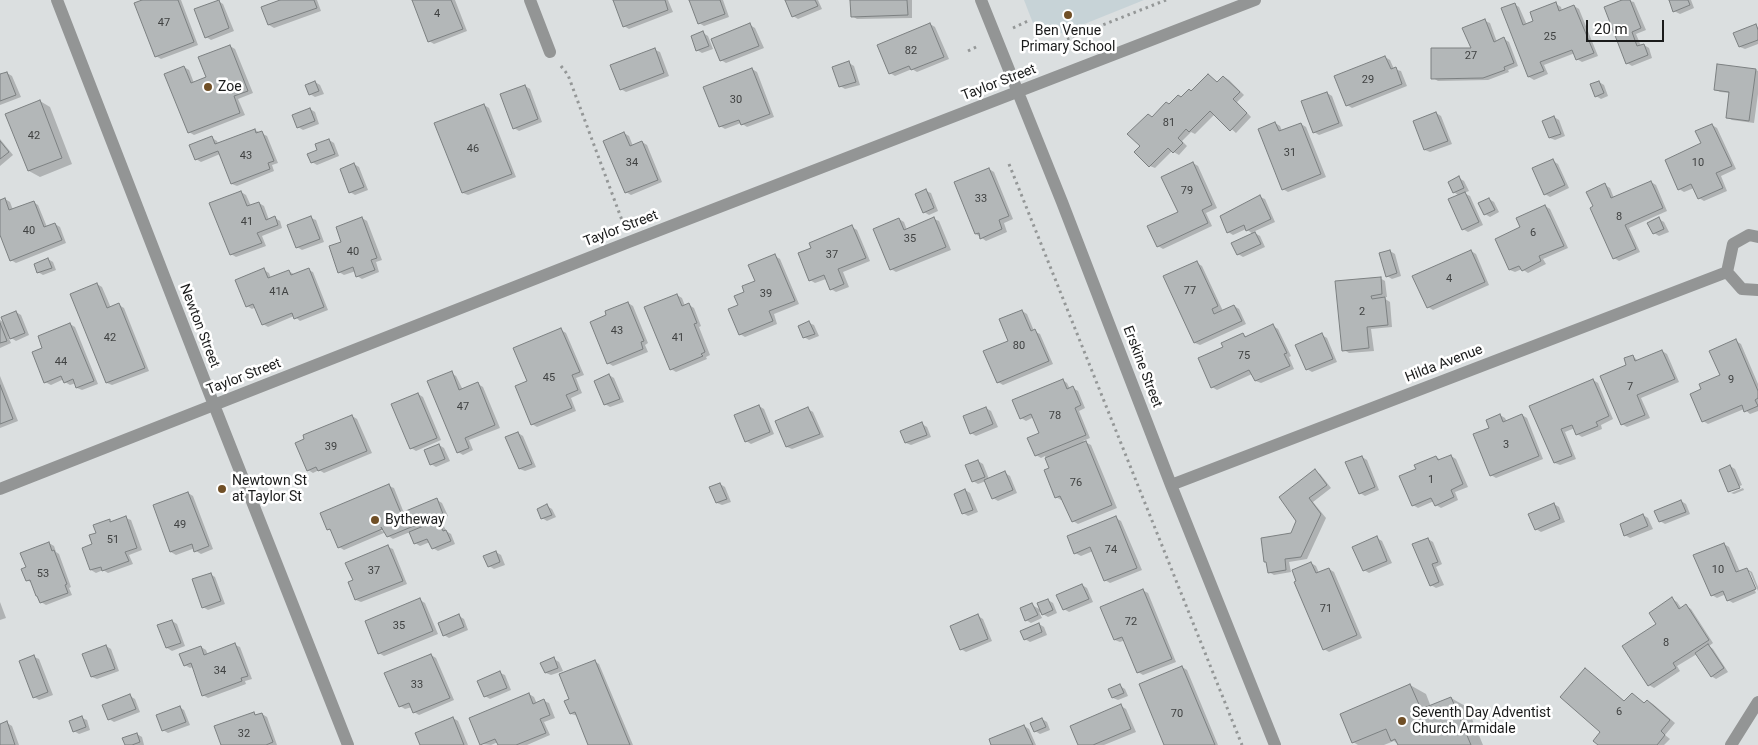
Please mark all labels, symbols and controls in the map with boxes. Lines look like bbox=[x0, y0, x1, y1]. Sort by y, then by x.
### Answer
house number: 4 bbox=[434, 7, 440, 21]
marker: Ben Venue Primary School bbox=[1062, 9, 1074, 21]
scale bar bbox=[1588, 10, 1666, 42]
house number: 47 bbox=[158, 16, 170, 30]
text: 20 m bbox=[1594, 20, 1628, 38]
place label: Ben Venue Primary School bbox=[1021, 23, 1115, 56]
house number: 25 bbox=[1544, 30, 1556, 44]
house number: 82 bbox=[905, 44, 917, 58]
house number: 27 bbox=[1465, 49, 1477, 63]
street label: Taylor Street bbox=[959, 61, 1039, 105]
house number: 29 bbox=[1362, 73, 1374, 87]
place label: Zoe bbox=[218, 79, 242, 95]
marker: Zoe bbox=[202, 81, 214, 93]
house number: 30 bbox=[730, 93, 742, 107]
house number: 81 bbox=[1163, 116, 1175, 130]
house number: 42 bbox=[28, 129, 40, 143]
house number: 46 bbox=[467, 142, 479, 156]
house number: 31 bbox=[1284, 146, 1296, 160]
house number: 43 bbox=[240, 149, 252, 163]
house number: 34 bbox=[626, 156, 638, 170]
house number: 10 bbox=[1692, 156, 1704, 170]
house number: 79 bbox=[1181, 184, 1193, 198]
house number: 33 bbox=[975, 192, 987, 206]
street label: Taylor Street bbox=[581, 207, 661, 251]
house number: 8 bbox=[1616, 210, 1622, 224]
house number: 41 bbox=[241, 215, 253, 229]
house number: 40 bbox=[23, 224, 35, 238]
house number: 6 bbox=[1530, 226, 1536, 240]
house number: 35 bbox=[904, 232, 916, 246]
house number: 40 bbox=[347, 245, 359, 259]
house number: 37 bbox=[826, 248, 838, 262]
house number: 4 bbox=[1446, 272, 1452, 286]
street label: Newton Street bbox=[175, 282, 223, 370]
house number: 77 bbox=[1184, 284, 1196, 298]
house number: 41A bbox=[269, 285, 289, 299]
house number: 39 bbox=[760, 287, 772, 301]
house number: 2 bbox=[1359, 305, 1365, 319]
house number: 43 bbox=[611, 324, 623, 338]
street label: Erskine Street bbox=[1119, 324, 1165, 410]
house number: 42 bbox=[104, 331, 116, 345]
house number: 41 bbox=[672, 331, 684, 345]
house number: 80 bbox=[1013, 339, 1025, 353]
street label: Hilda Avenue bbox=[1403, 342, 1485, 386]
house number: 75 bbox=[1238, 349, 1250, 363]
house number: 44 bbox=[55, 355, 67, 369]
street label: Taylor Street bbox=[204, 355, 284, 399]
house number: 45 bbox=[543, 371, 555, 385]
house number: 9 bbox=[1728, 373, 1734, 387]
house number: 7 bbox=[1627, 380, 1633, 394]
house number: 47 bbox=[457, 400, 469, 414]
house number: 78 bbox=[1049, 409, 1061, 423]
house number: 3 bbox=[1503, 438, 1509, 452]
house number: 39 bbox=[325, 440, 337, 454]
place label: Newtown St at Taylor St bbox=[232, 473, 307, 506]
house number: 1 bbox=[1428, 473, 1434, 487]
house number: 76 bbox=[1070, 476, 1082, 490]
marker: Newtown St at Taylor St bbox=[216, 483, 228, 495]
place label: Bytheway bbox=[385, 512, 445, 528]
marker: Bytheway bbox=[369, 514, 381, 526]
house number: 49 bbox=[174, 518, 186, 532]
house number: 51 bbox=[107, 533, 119, 547]
house number: 74 bbox=[1105, 543, 1117, 557]
house number: 10 bbox=[1712, 563, 1724, 577]
house number: 37 bbox=[368, 564, 380, 578]
house number: 53 bbox=[37, 567, 49, 581]
house number: 71 bbox=[1320, 602, 1332, 616]
house number: 72 bbox=[1125, 615, 1137, 629]
house number: 35 bbox=[393, 619, 405, 633]
house number: 8 bbox=[1663, 636, 1669, 650]
house number: 34 bbox=[214, 664, 226, 678]
house number: 33 bbox=[411, 678, 423, 692]
place label: Seventh Day Adventist Church Armidale bbox=[1412, 705, 1551, 738]
house number: 6 bbox=[1616, 705, 1622, 719]
house number: 70 bbox=[1171, 707, 1183, 721]
marker: Seventh Day Adventist Church Armidale bbox=[1396, 715, 1408, 727]
house number: 32 bbox=[238, 727, 250, 741]

